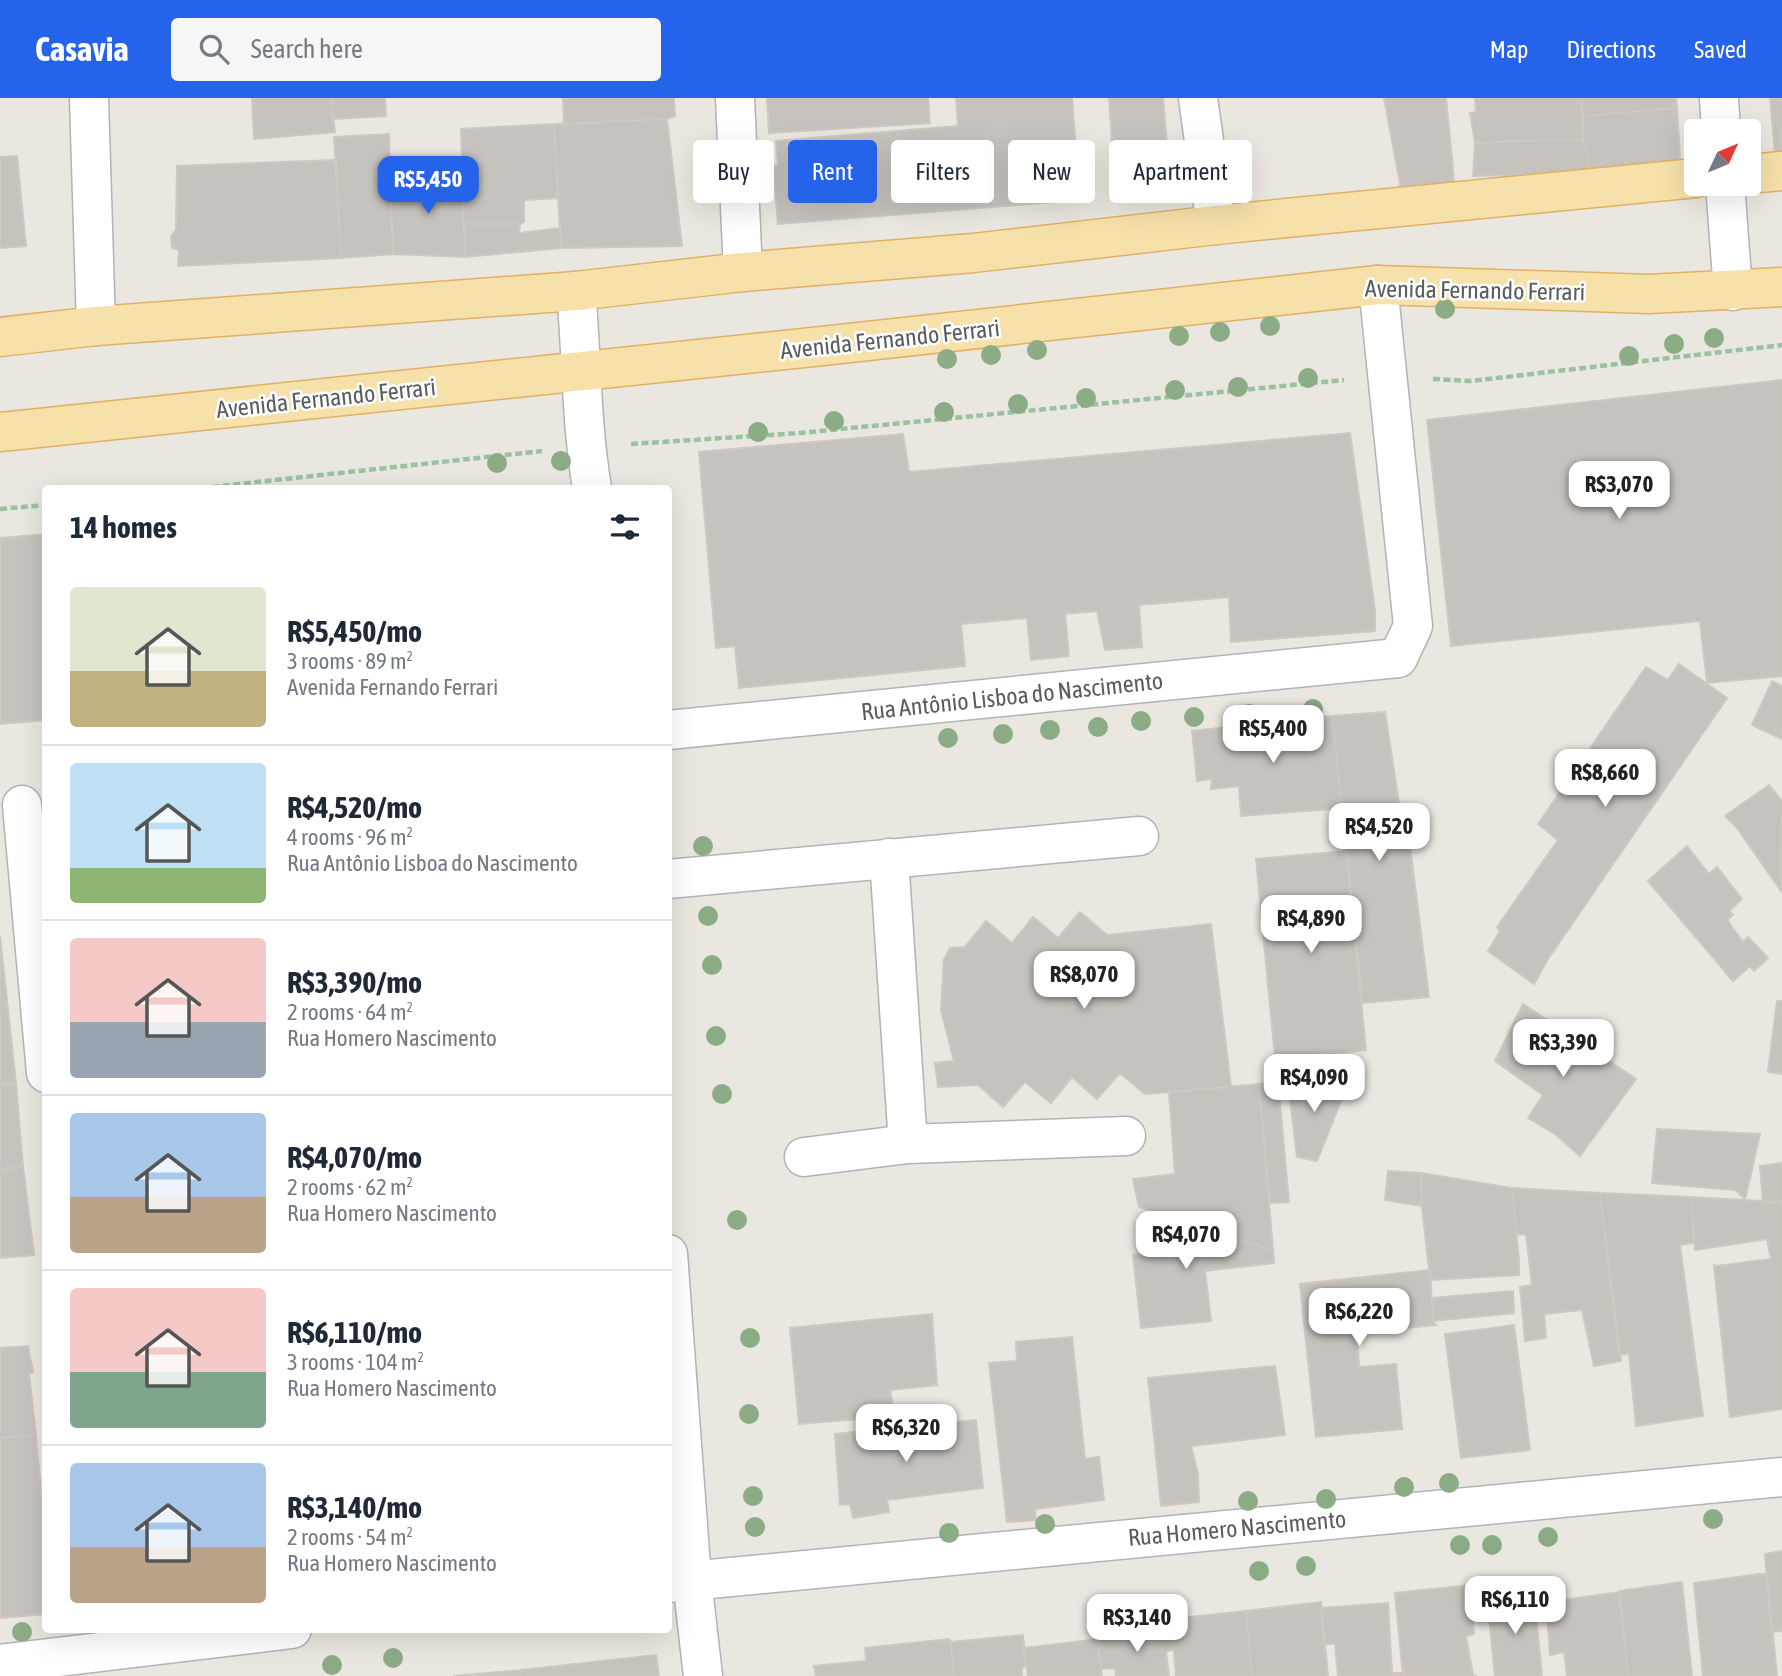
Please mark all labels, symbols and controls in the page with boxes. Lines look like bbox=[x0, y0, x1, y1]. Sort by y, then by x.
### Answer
search box bbox=[171, 18, 661, 81]
text: Casavia bbox=[35, 30, 129, 68]
icon: search bbox=[195, 30, 233, 68]
text: Search here bbox=[251, 34, 363, 64]
text: Map bbox=[1490, 36, 1528, 63]
text: Directions bbox=[1566, 36, 1656, 63]
text: Saved bbox=[1694, 36, 1747, 63]
north arrow bbox=[1684, 119, 1760, 196]
map controls bbox=[1684, 119, 1761, 196]
chip: Buy bbox=[693, 140, 774, 203]
chip: Rent bbox=[788, 140, 877, 203]
chip: Filters bbox=[891, 140, 994, 203]
chip: New bbox=[1008, 140, 1095, 203]
chip: Apartment bbox=[1109, 140, 1252, 203]
pin: R$5,450 bbox=[363, 156, 493, 216]
text: R$5,450 bbox=[394, 166, 462, 192]
street label: Avenida Fernando Ferrari bbox=[1365, 275, 1585, 305]
street label: Avenida Fernando Ferrari bbox=[779, 314, 1001, 364]
street label: Avenida Fernando Ferrari bbox=[215, 373, 437, 423]
pin: R$3,070 bbox=[1554, 462, 1684, 521]
text: R$3,070 bbox=[1585, 471, 1653, 497]
icon: filters bbox=[606, 508, 644, 546]
text: 14 homes bbox=[70, 510, 177, 544]
text: R$5,450/mo bbox=[287, 614, 422, 648]
icon: home bbox=[126, 615, 210, 699]
text: 3 rooms · 89 m² bbox=[287, 648, 413, 674]
street label: Rua Antônio Lisboa do Nascimento bbox=[860, 667, 1164, 725]
text: Avenida Fernando Ferrari bbox=[287, 674, 498, 700]
pin: R$5,400 bbox=[1208, 706, 1338, 765]
text: R$5,400 bbox=[1239, 715, 1307, 741]
pin: R$8,660 bbox=[1540, 750, 1670, 809]
text: R$8,660 bbox=[1571, 759, 1639, 785]
text: R$4,520/mo bbox=[287, 790, 422, 824]
icon: home bbox=[126, 791, 210, 875]
pin: R$4,520 bbox=[1314, 804, 1444, 863]
text: R$4,520 bbox=[1345, 813, 1413, 839]
text: 4 rooms · 96 m² bbox=[287, 824, 413, 850]
text: Rua Antônio Lisboa do Nascimento bbox=[287, 850, 578, 876]
pin: R$4,890 bbox=[1246, 896, 1376, 955]
text: R$4,890 bbox=[1277, 905, 1345, 931]
pin: R$8,070 bbox=[1019, 951, 1149, 1011]
text: R$8,070 bbox=[1050, 961, 1118, 987]
text: R$3,390/mo bbox=[287, 965, 422, 999]
icon: home bbox=[126, 966, 210, 1050]
text: 2 rooms · 64 m² bbox=[287, 999, 413, 1025]
pin: R$3,390 bbox=[1498, 1020, 1628, 1079]
text: Rua Homero Nascimento bbox=[287, 1025, 497, 1051]
text: R$3,390 bbox=[1529, 1029, 1597, 1055]
pin: R$4,090 bbox=[1249, 1054, 1379, 1114]
text: R$4,090 bbox=[1280, 1064, 1348, 1090]
text: R$4,070/mo bbox=[287, 1140, 422, 1174]
icon: home bbox=[126, 1141, 210, 1225]
text: 2 rooms · 62 m² bbox=[287, 1174, 413, 1200]
text: Rua Homero Nascimento bbox=[287, 1200, 497, 1226]
pin: R$4,070 bbox=[1121, 1212, 1251, 1271]
text: R$4,070 bbox=[1152, 1221, 1220, 1247]
pin: R$6,220 bbox=[1294, 1288, 1424, 1348]
text: R$6,220 bbox=[1325, 1298, 1393, 1324]
text: R$6,110/mo bbox=[287, 1315, 422, 1349]
icon: home bbox=[126, 1316, 210, 1400]
text: 3 rooms · 104 m² bbox=[287, 1349, 424, 1375]
text: Rua Homero Nascimento bbox=[287, 1375, 497, 1401]
pin: R$6,320 bbox=[841, 1404, 971, 1464]
text: R$6,320 bbox=[872, 1414, 940, 1440]
text: R$3,140/mo bbox=[287, 1490, 422, 1524]
icon: home bbox=[126, 1491, 210, 1575]
street label: Rua Homero Nascimento bbox=[1127, 1505, 1347, 1551]
text: 2 rooms · 54 m² bbox=[287, 1524, 413, 1550]
text: Rua Homero Nascimento bbox=[287, 1550, 497, 1576]
pin: R$6,110 bbox=[1450, 1576, 1580, 1636]
text: R$6,110 bbox=[1481, 1586, 1549, 1612]
pin: R$3,140 bbox=[1072, 1594, 1202, 1654]
text: R$3,140 bbox=[1103, 1604, 1171, 1630]

